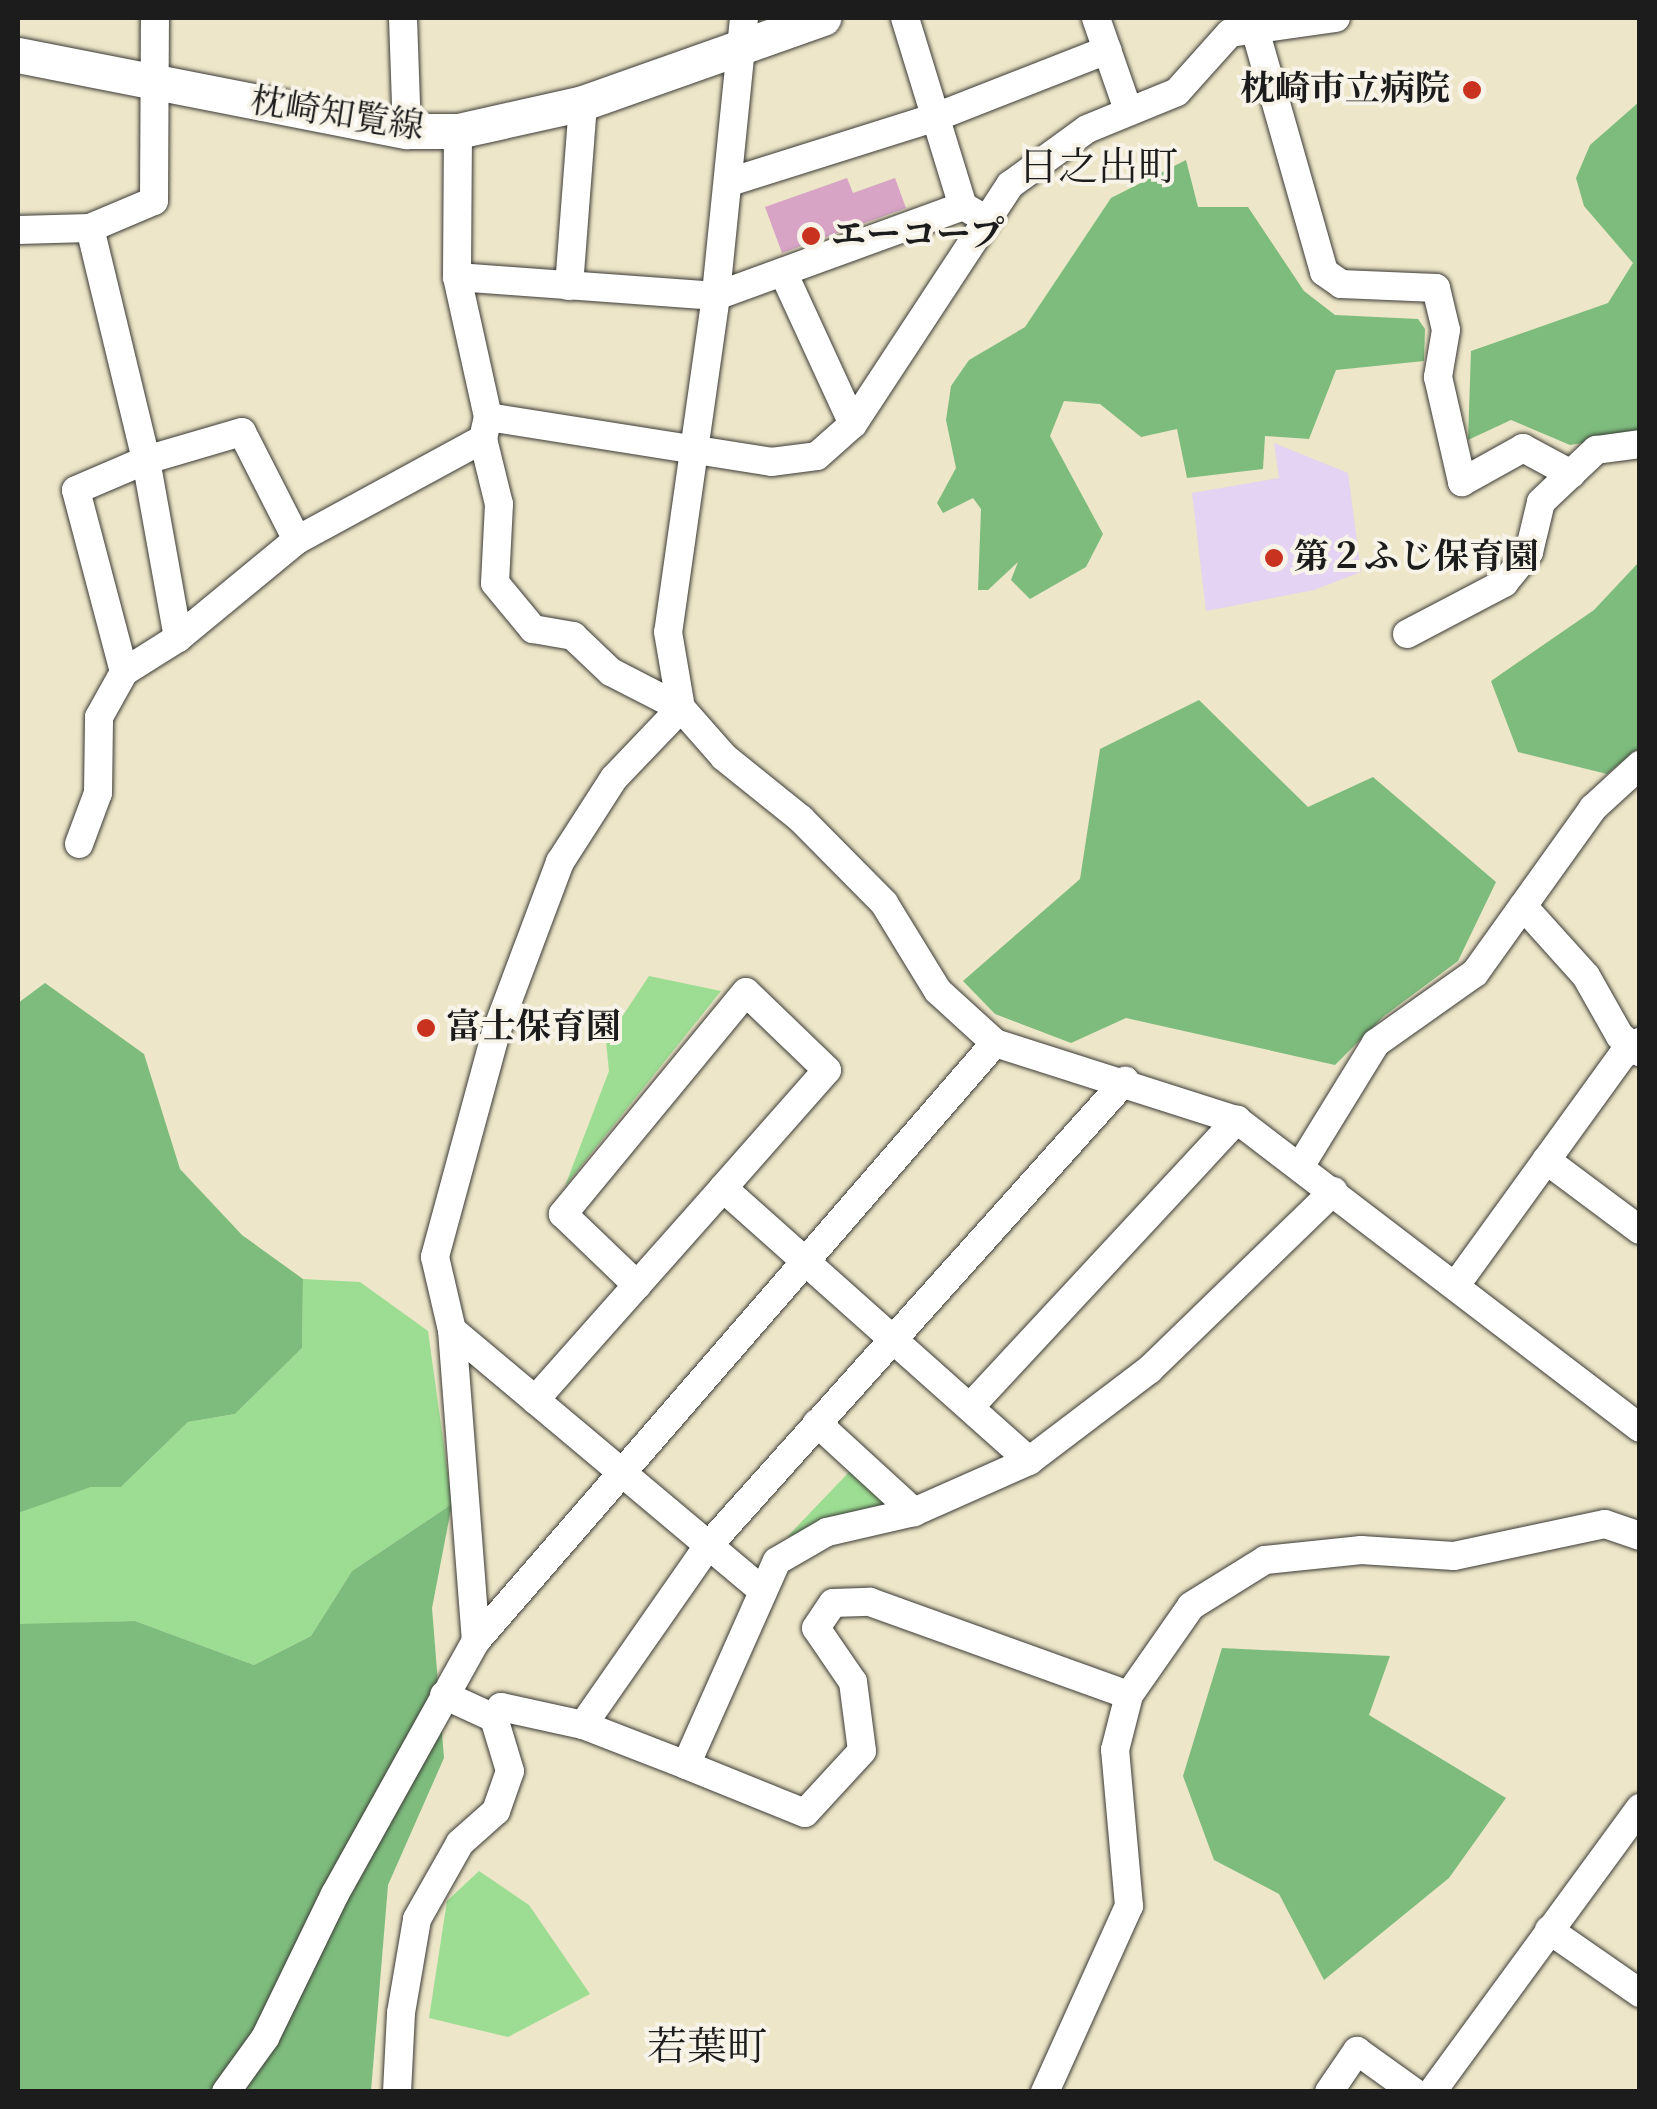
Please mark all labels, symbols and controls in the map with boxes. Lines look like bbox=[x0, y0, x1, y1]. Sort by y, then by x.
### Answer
place label: 枕崎市立病院 bbox=[1240, 69, 1450, 111]
marker: 枕崎市立病院 bbox=[1459, 77, 1485, 103]
street label: 枕崎知覧線 bbox=[247, 81, 427, 149]
district label: 日之出町 bbox=[1018, 144, 1178, 192]
place label: エーコープ bbox=[831, 215, 1006, 257]
marker: エーコープ bbox=[800, 225, 822, 247]
place label: 第２ふじ保育園 bbox=[1294, 537, 1539, 579]
marker: 第２ふじ保育園 bbox=[1263, 547, 1285, 569]
place label: 富士保育園 bbox=[446, 1007, 621, 1049]
marker: 富士保育園 bbox=[415, 1017, 437, 1039]
district label: 若葉町 bbox=[647, 2024, 767, 2072]

